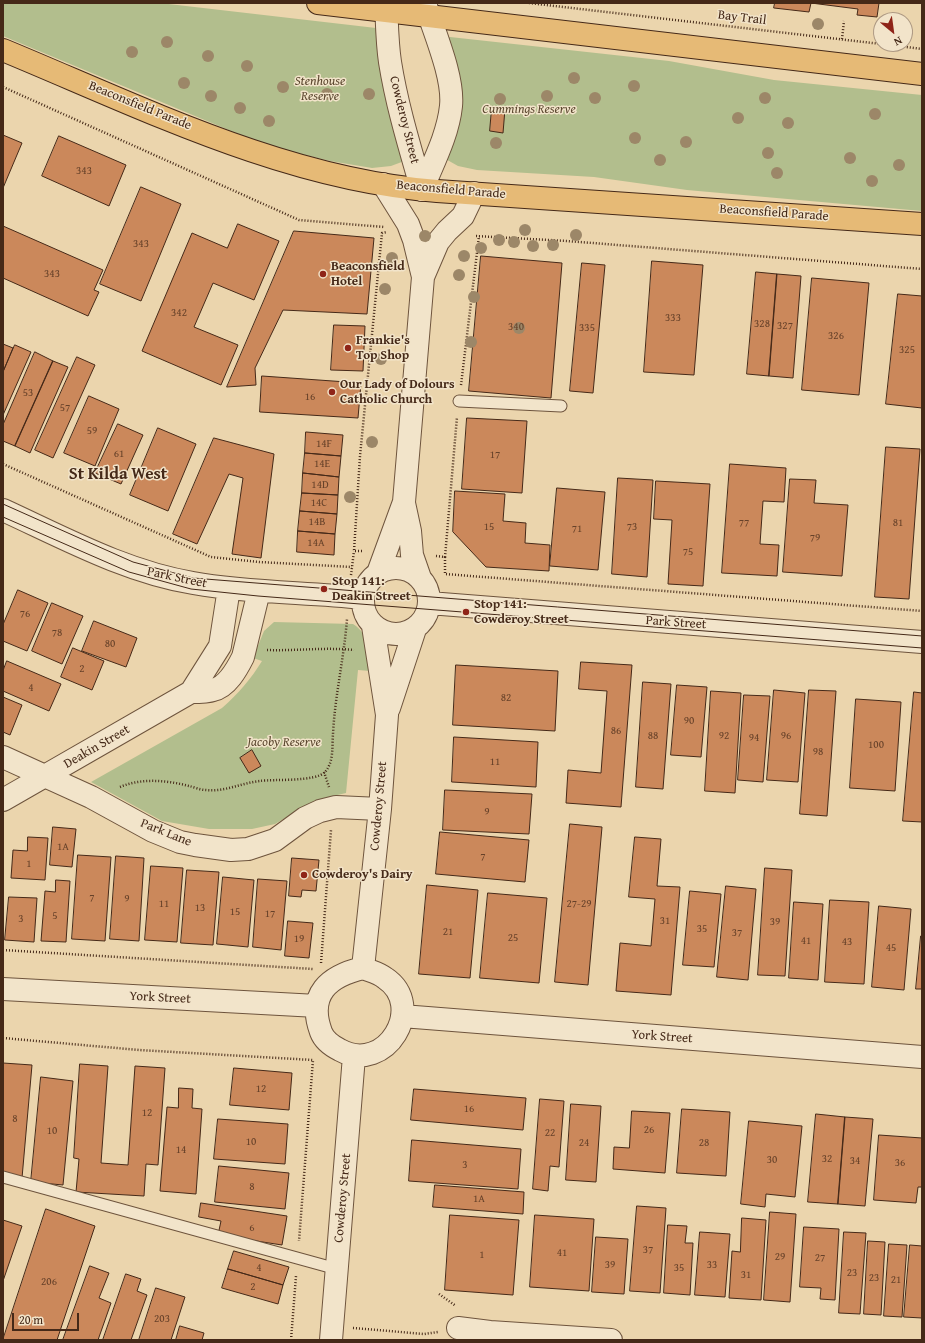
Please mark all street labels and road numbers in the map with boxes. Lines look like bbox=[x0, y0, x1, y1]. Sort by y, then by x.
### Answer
street label: Bay Trail bbox=[717, 7, 767, 29]
street label: Cowderoy Street bbox=[386, 75, 422, 165]
street label: Beaconsfield Parade bbox=[86, 78, 194, 134]
street label: Beaconsfield Parade bbox=[396, 177, 506, 203]
street label: Beaconsfield Parade bbox=[719, 201, 829, 225]
street label: Park Street bbox=[146, 564, 208, 592]
street label: Park Street bbox=[645, 613, 707, 633]
street label: Deakin Street bbox=[61, 722, 133, 772]
street label: Cowderoy Street bbox=[367, 761, 391, 851]
street label: Park Lane bbox=[138, 816, 194, 850]
street label: York Street bbox=[129, 989, 191, 1007]
street label: York Street bbox=[631, 1027, 693, 1047]
street label: Cowderoy Street bbox=[331, 1153, 355, 1243]

